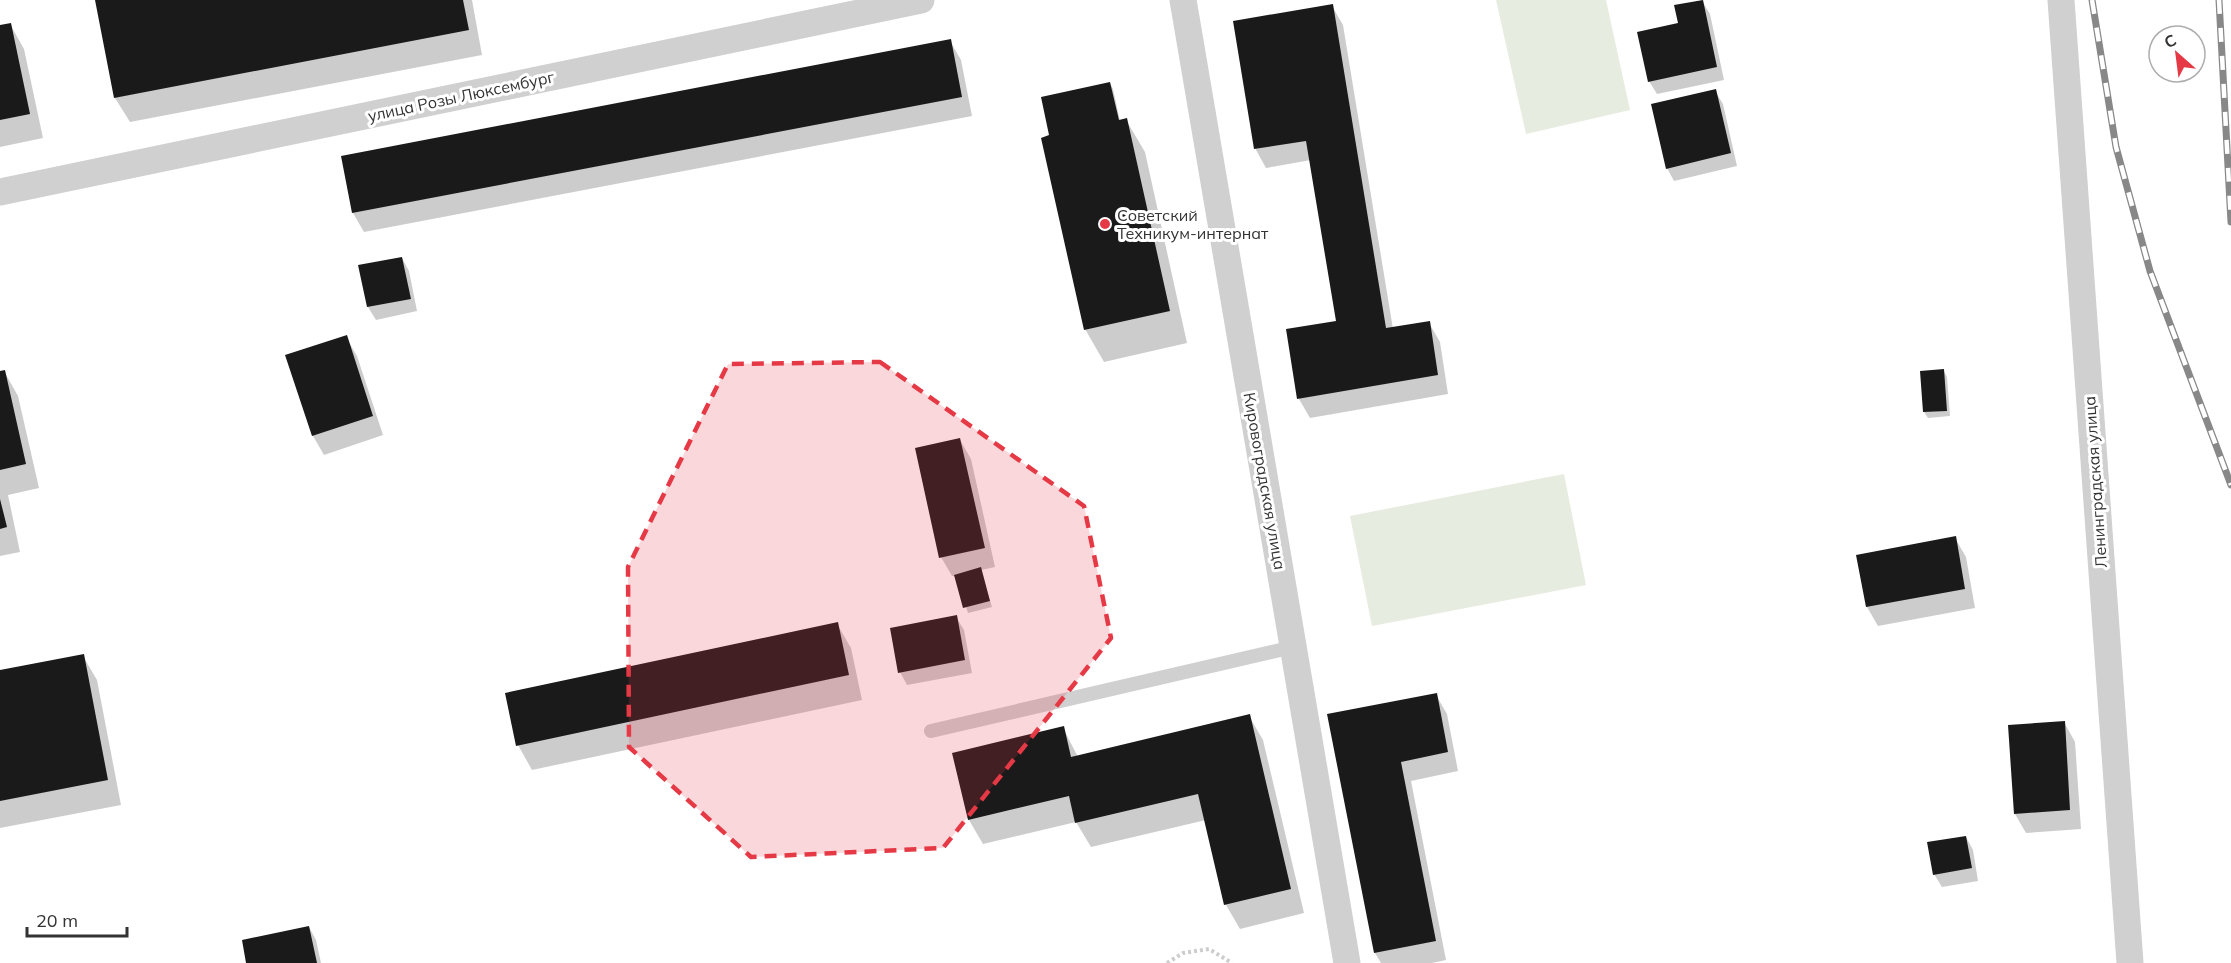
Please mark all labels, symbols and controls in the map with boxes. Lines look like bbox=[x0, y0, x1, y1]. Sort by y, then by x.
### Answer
north arrow bbox=[2147, 24, 2207, 84]
text: С bbox=[2160, 29, 2180, 52]
street label: улица Розы Люксембург bbox=[366, 66, 556, 126]
place label: Советский Техникум-интернат bbox=[1117, 205, 1269, 243]
marker: Советский Техникум-интернат bbox=[1098, 217, 1112, 231]
street label: Кировоградская улица bbox=[1240, 391, 1290, 571]
street label: Ленинградская улица bbox=[2079, 395, 2111, 569]
scale bar bbox=[27, 900, 128, 938]
text: 20 m bbox=[36, 909, 78, 932]

